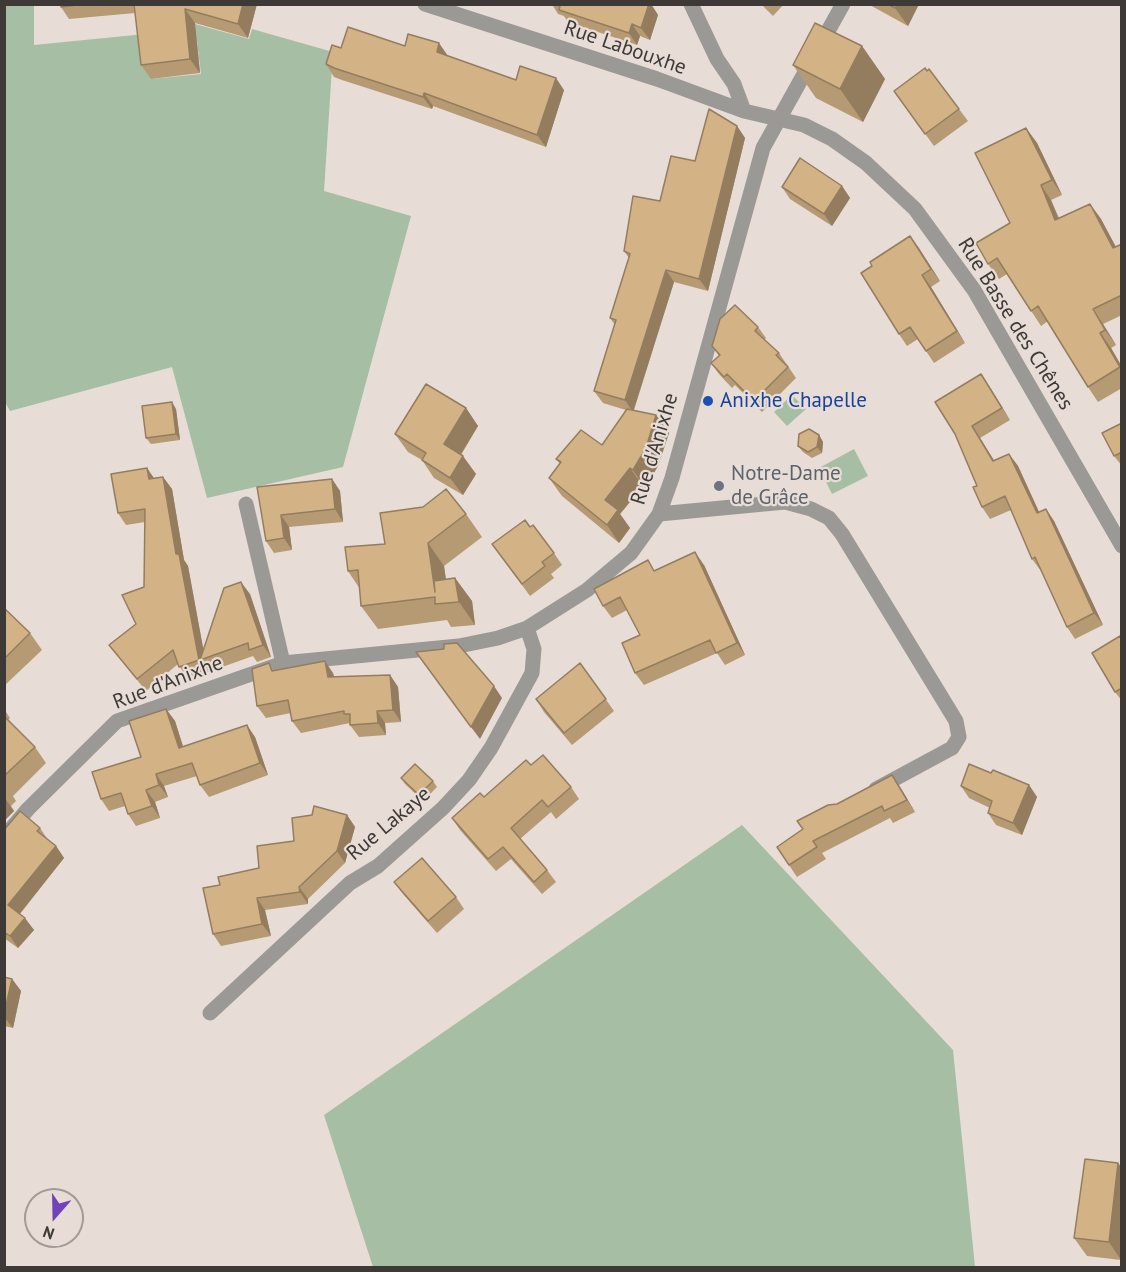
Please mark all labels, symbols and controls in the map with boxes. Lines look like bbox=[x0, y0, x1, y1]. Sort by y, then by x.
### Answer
street label: Rue Labouxhe bbox=[561, 15, 689, 81]
street label: Rue Basse des Chênes bbox=[952, 233, 1078, 415]
place label: Anixhe Chapelle bbox=[720, 388, 867, 414]
street label: Rue d'Anixhe bbox=[626, 390, 684, 508]
marker: Anixhe Chapelle bbox=[701, 394, 715, 408]
place label: Notre-Dame de Grâce bbox=[731, 461, 841, 511]
marker: Notre-Dame de Grâce bbox=[712, 479, 726, 493]
street label: Rue d'Anixhe bbox=[110, 651, 226, 715]
street label: Rue Lakaye bbox=[342, 782, 436, 866]
north arrow bbox=[24, 1188, 84, 1248]
text: N bbox=[40, 1222, 57, 1244]

